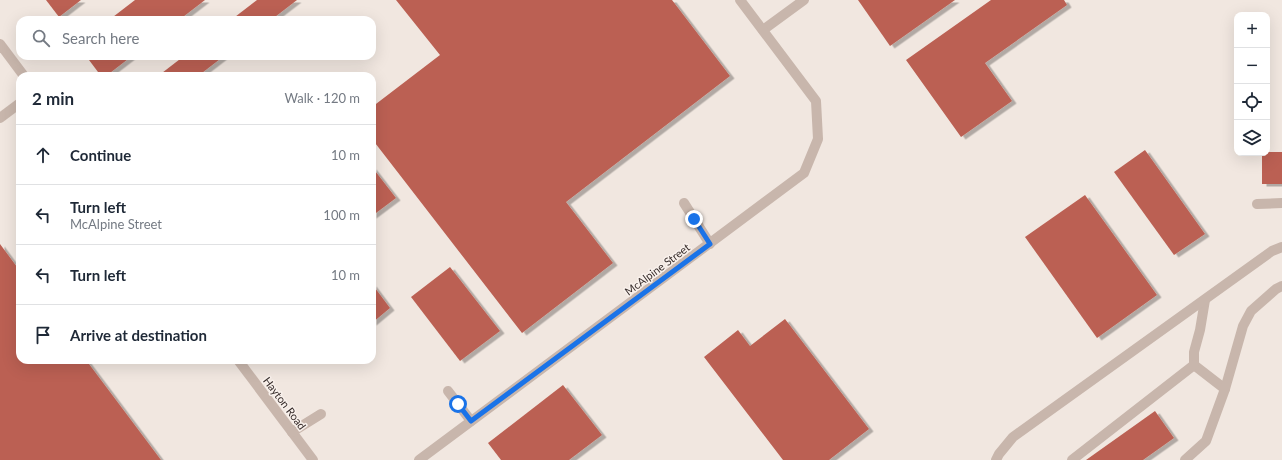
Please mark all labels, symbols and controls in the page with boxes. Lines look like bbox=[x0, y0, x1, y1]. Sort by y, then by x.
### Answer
map controls bbox=[1234, 12, 1270, 156]
button: + bbox=[1234, 12, 1270, 48]
search box bbox=[16, 16, 376, 60]
icon: search bbox=[30, 27, 52, 49]
text: Search here bbox=[62, 29, 139, 47]
button: − bbox=[1234, 48, 1270, 84]
button: locate bbox=[1234, 84, 1270, 120]
text: 2 min bbox=[32, 88, 74, 109]
text: Walk · 120 m bbox=[284, 90, 360, 106]
button: layers bbox=[1234, 120, 1270, 156]
icon: ahead bbox=[32, 144, 54, 166]
text: Continue bbox=[70, 146, 131, 164]
text: 10 m bbox=[331, 147, 360, 163]
text: Turn left bbox=[70, 198, 126, 216]
icon: left bbox=[32, 204, 54, 226]
text: 100 m bbox=[323, 207, 360, 223]
route end bbox=[685, 210, 703, 228]
text: McAlpine Street bbox=[70, 216, 162, 232]
street label: McAlpine Street bbox=[622, 240, 692, 298]
icon: left bbox=[32, 264, 54, 286]
text: Turn left bbox=[70, 266, 126, 284]
text: 10 m bbox=[331, 267, 360, 283]
icon: arrive bbox=[32, 324, 54, 346]
text: Arrive at destination bbox=[70, 326, 207, 344]
street label: Hayton Road bbox=[261, 374, 309, 432]
route start bbox=[449, 395, 467, 413]

